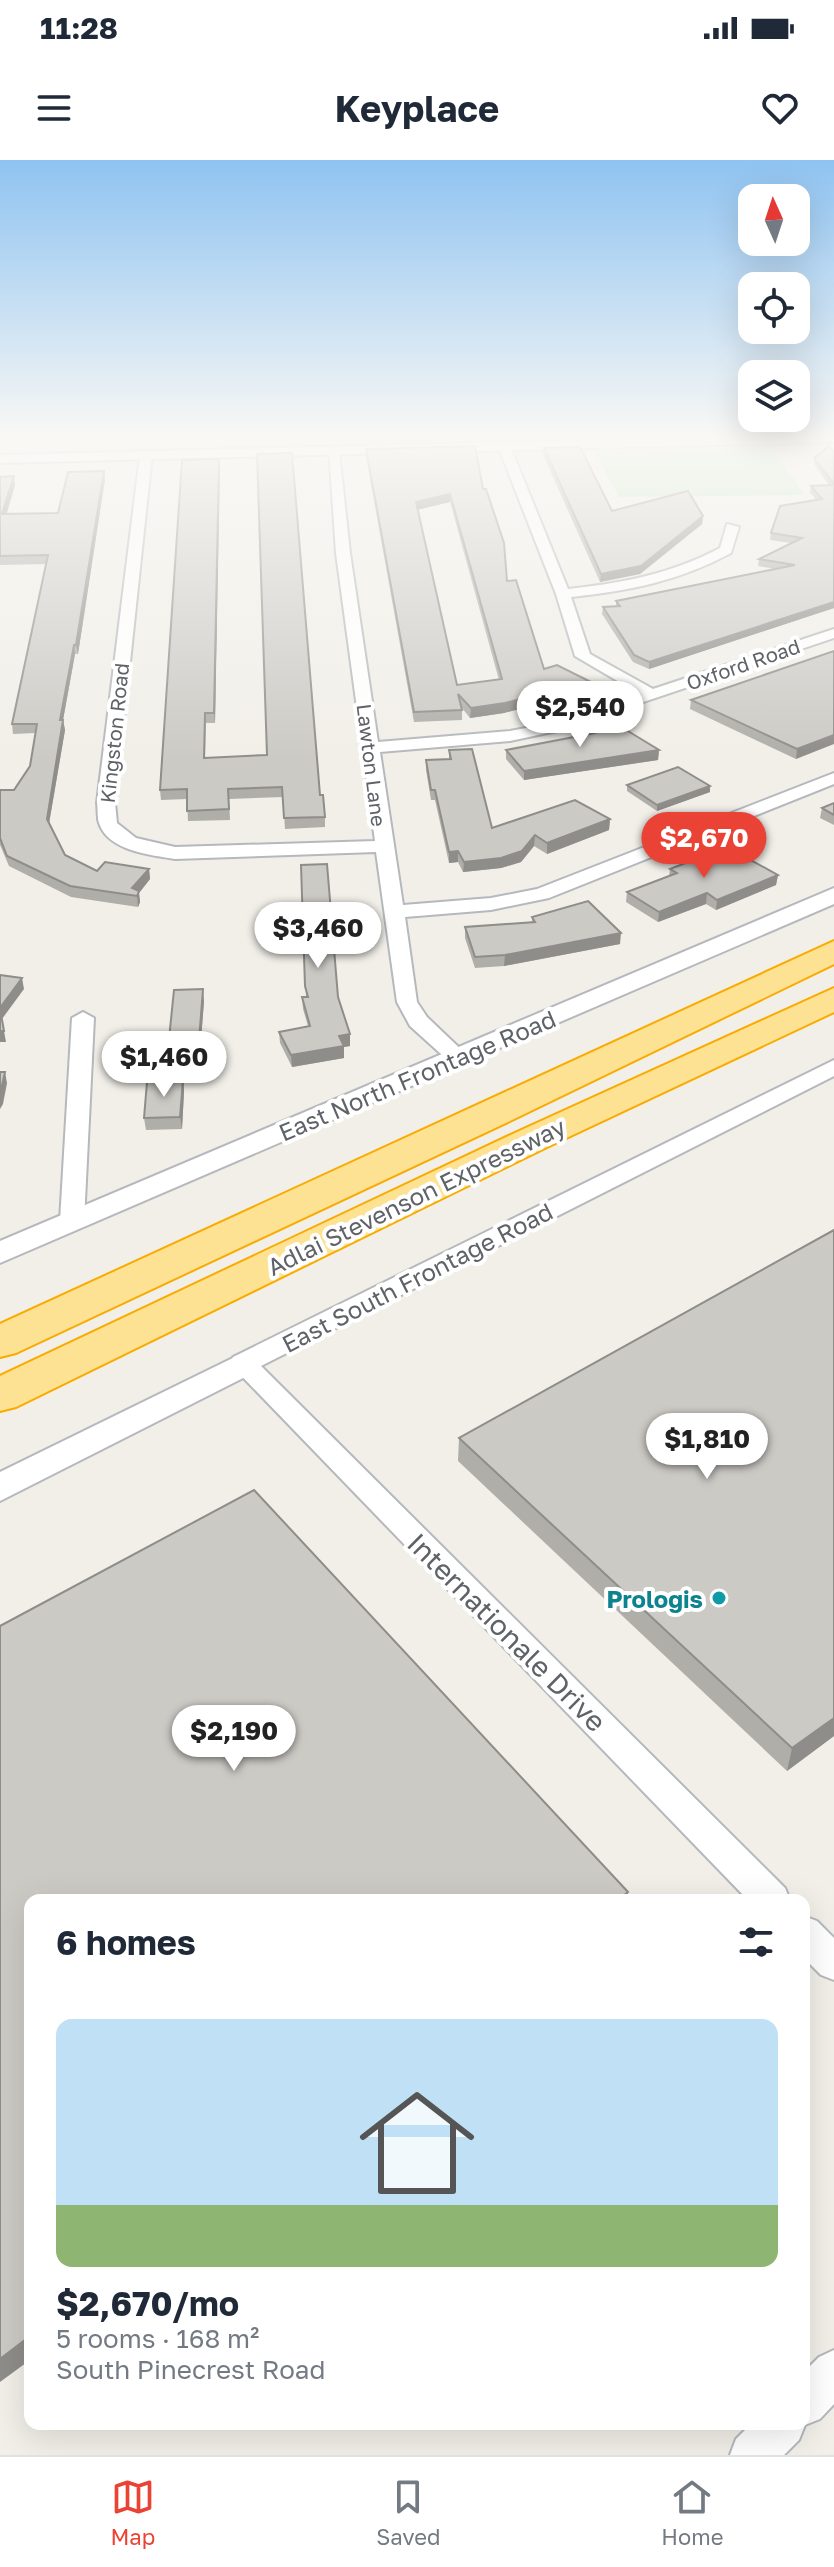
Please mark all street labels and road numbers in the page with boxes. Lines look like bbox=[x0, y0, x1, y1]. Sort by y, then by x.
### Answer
street label: Oxford Road bbox=[683, 633, 803, 695]
street label: Kingston Road bbox=[95, 662, 133, 804]
street label: Lawton Lane bbox=[353, 702, 391, 828]
street label: East North Frontage Road bbox=[274, 1003, 560, 1147]
street label: Adlai Stevenson Expressway bbox=[262, 1111, 570, 1281]
street label: East South Frontage Road bbox=[277, 1196, 557, 1358]
street label: Internationale Drive bbox=[401, 1526, 613, 1738]

